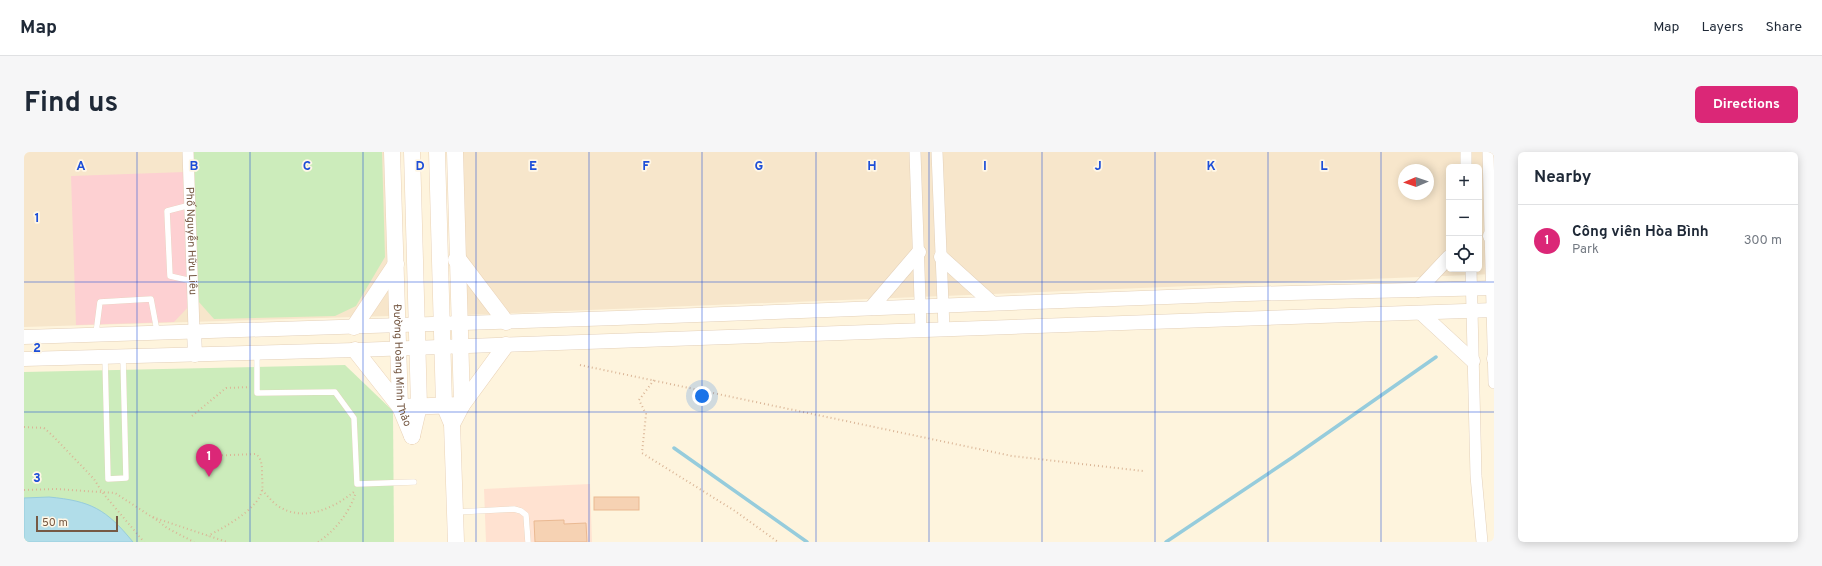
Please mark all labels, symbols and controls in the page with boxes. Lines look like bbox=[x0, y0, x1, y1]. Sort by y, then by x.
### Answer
text: Map bbox=[20, 16, 57, 40]
text: Map bbox=[1653, 19, 1679, 36]
text: Layers bbox=[1701, 19, 1743, 36]
text: Share bbox=[1765, 19, 1802, 36]
text: Find us bbox=[24, 86, 118, 122]
button: Directions bbox=[1695, 86, 1798, 123]
text: A bbox=[76, 159, 86, 175]
text: B bbox=[190, 159, 199, 175]
text: C bbox=[303, 159, 311, 175]
text: D bbox=[415, 159, 425, 175]
text: E bbox=[529, 159, 537, 175]
text: F bbox=[642, 159, 650, 175]
text: G bbox=[755, 159, 764, 175]
text: H bbox=[867, 159, 877, 175]
text: I bbox=[983, 159, 987, 175]
text: J bbox=[1094, 159, 1102, 175]
text: K bbox=[1206, 159, 1216, 175]
text: L bbox=[1320, 159, 1328, 175]
north arrow bbox=[1398, 164, 1434, 200]
map controls bbox=[1446, 164, 1482, 272]
button: + bbox=[1446, 164, 1482, 200]
text: Nearby bbox=[1534, 167, 1591, 189]
street label: Phố Nguyễn Hữu Liêu bbox=[182, 187, 200, 295]
button: − bbox=[1446, 200, 1482, 236]
text: 1 bbox=[34, 211, 40, 227]
text: Công viên Hòa Bình bbox=[1572, 223, 1709, 242]
text: 1 bbox=[1544, 233, 1550, 249]
text: 300 m bbox=[1744, 233, 1782, 249]
button: locate bbox=[1446, 236, 1482, 272]
text: Park bbox=[1572, 242, 1599, 258]
street label: Đường Hoàng Minh Thảo bbox=[390, 304, 414, 429]
text: 2 bbox=[33, 341, 41, 357]
your location bbox=[692, 386, 712, 406]
pin: 1 bbox=[196, 444, 222, 477]
text: 3 bbox=[33, 471, 41, 487]
scale bar bbox=[36, 514, 118, 533]
text: 50 m bbox=[42, 516, 68, 530]

